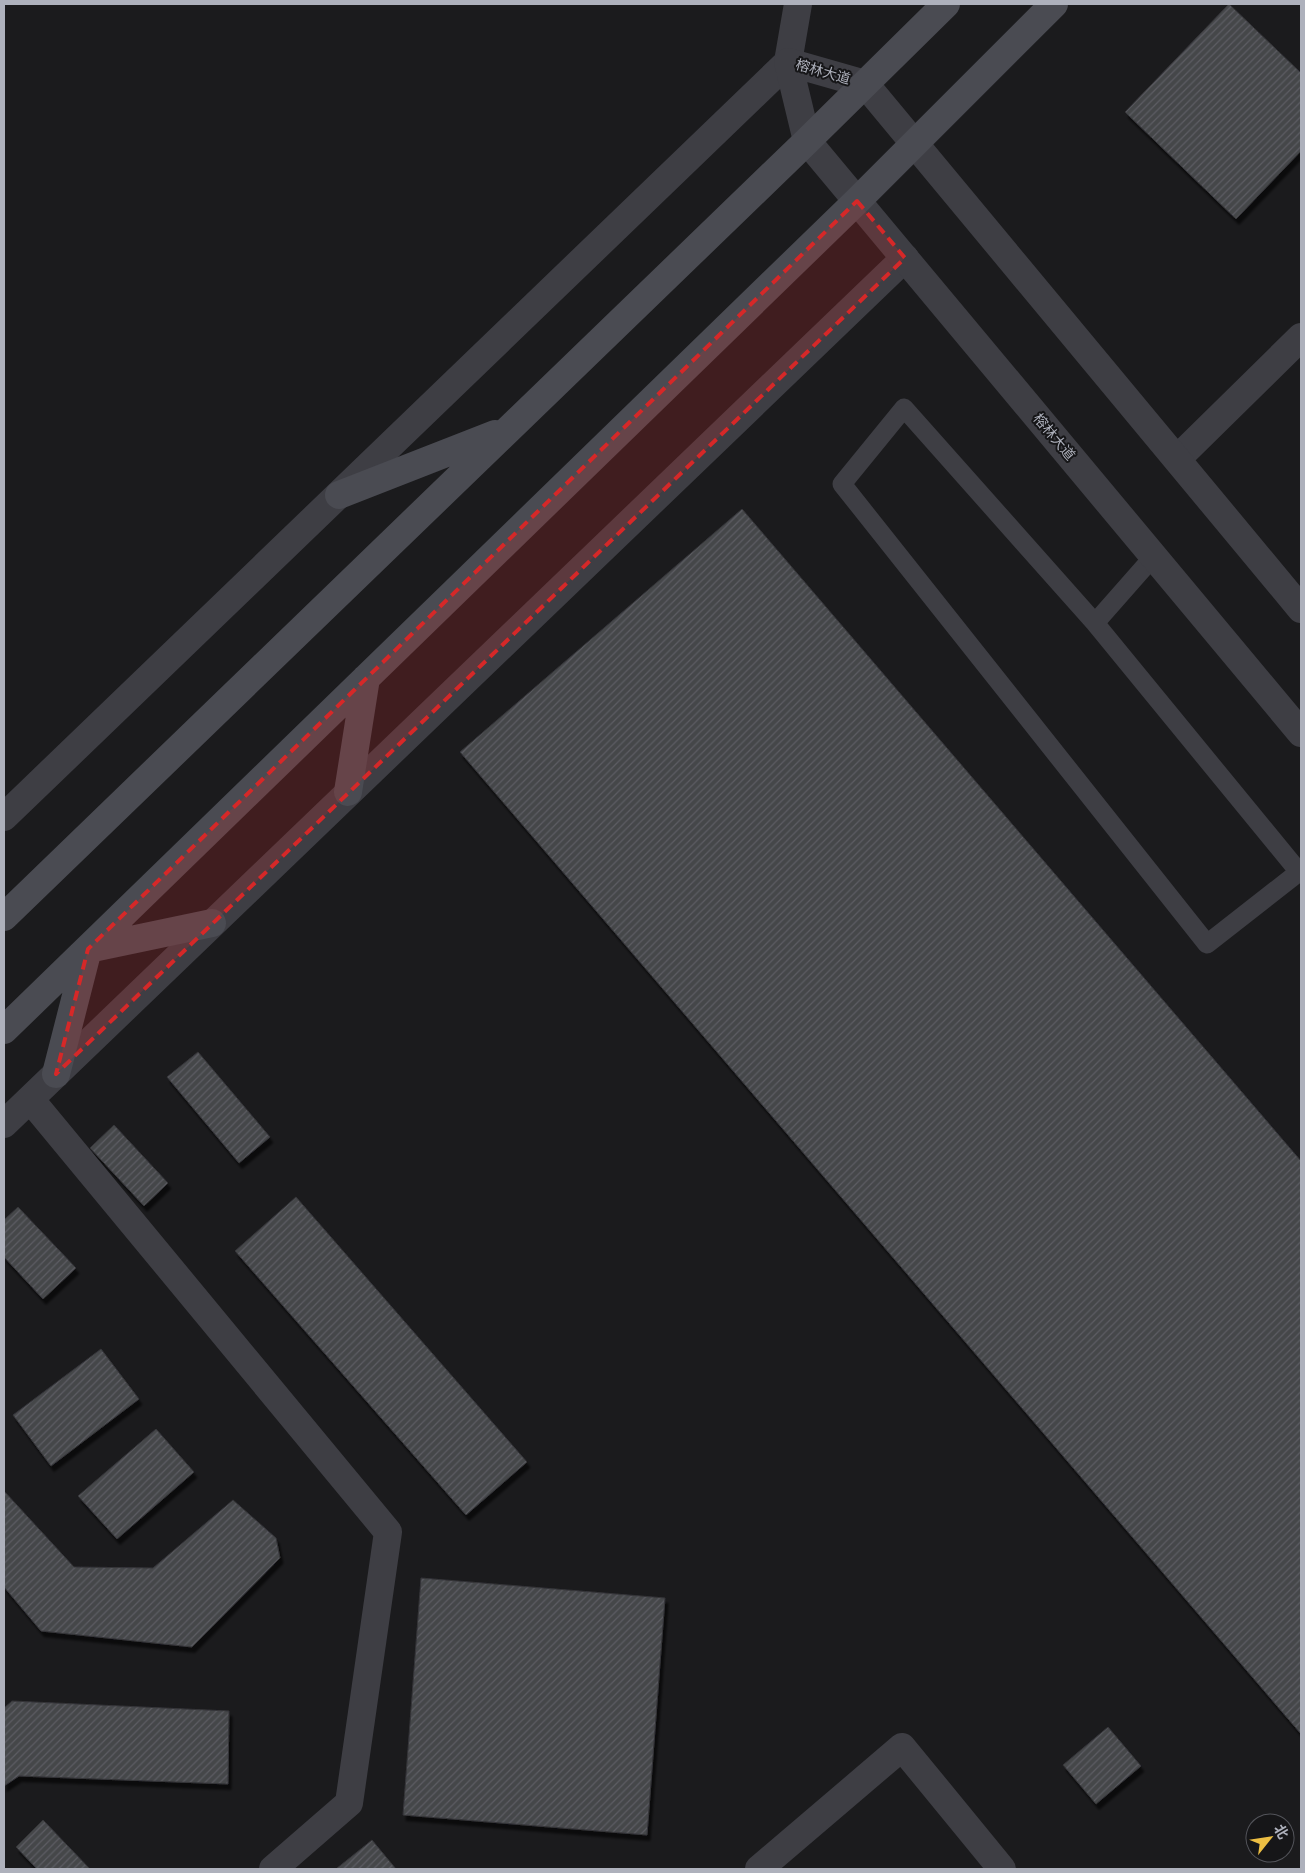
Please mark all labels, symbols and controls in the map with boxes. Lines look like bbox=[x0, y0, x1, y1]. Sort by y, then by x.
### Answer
street label: 榕林大道 bbox=[794, 56, 852, 88]
street label: 榕林大道 bbox=[1029, 410, 1079, 464]
north arrow bbox=[1245, 1813, 1295, 1863]
text: 北 bbox=[1270, 1821, 1292, 1842]

